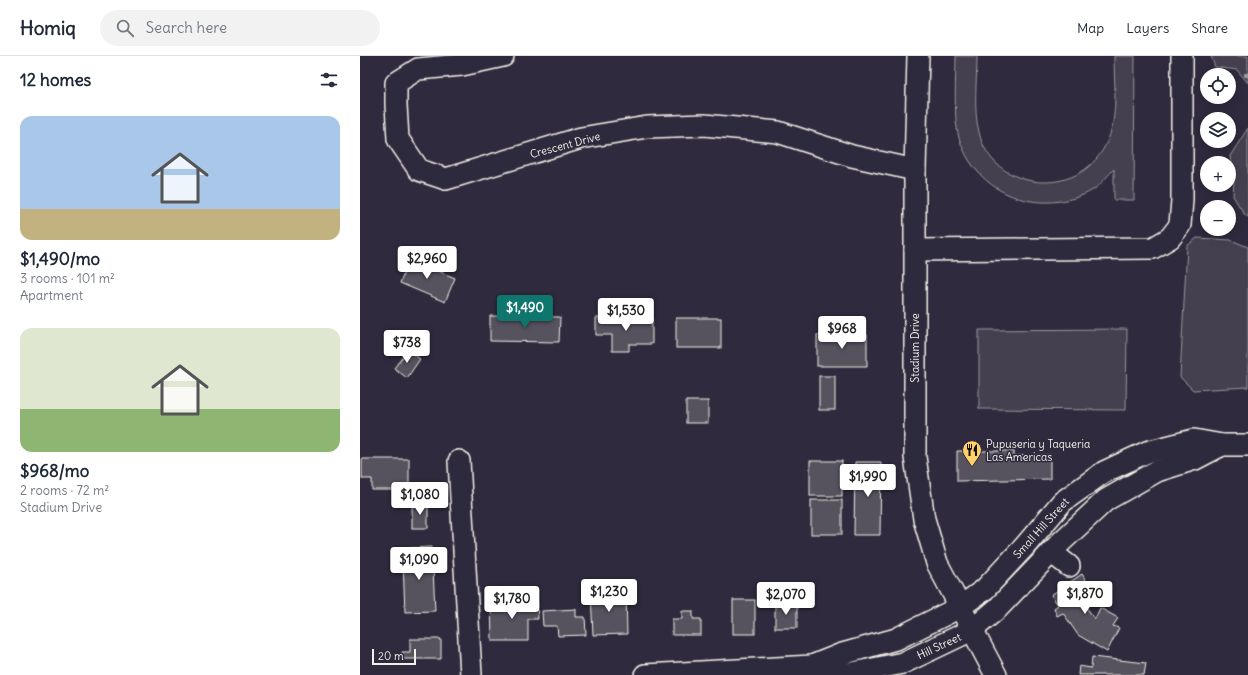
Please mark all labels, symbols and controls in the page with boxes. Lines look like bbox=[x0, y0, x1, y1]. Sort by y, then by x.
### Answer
search box bbox=[100, 10, 380, 46]
text: Homiq bbox=[20, 16, 76, 40]
icon: search bbox=[114, 17, 136, 39]
text: Search here bbox=[146, 18, 227, 37]
text: Map bbox=[1077, 19, 1104, 37]
text: Layers bbox=[1126, 19, 1169, 37]
text: Share bbox=[1191, 19, 1228, 37]
map controls bbox=[1200, 68, 1236, 236]
button: locate bbox=[1200, 68, 1236, 104]
text: 12 homes bbox=[20, 69, 91, 91]
icon: filters bbox=[318, 69, 340, 91]
button: layers bbox=[1200, 112, 1236, 148]
street label: Crescent Drive bbox=[528, 129, 602, 161]
icon: home bbox=[144, 142, 216, 214]
button: + bbox=[1200, 156, 1236, 192]
button: − bbox=[1200, 200, 1236, 236]
pin: $2,960 bbox=[394, 246, 460, 280]
text: $1,490/mo bbox=[20, 248, 100, 270]
text: $2,960 bbox=[407, 250, 447, 267]
text: 3 rooms · 101 m² bbox=[20, 270, 115, 287]
text: Apartment bbox=[20, 287, 83, 304]
pin: $1,490 bbox=[492, 295, 558, 329]
pin: $1,530 bbox=[593, 298, 659, 332]
text: $1,490 bbox=[506, 299, 544, 316]
text: $1,530 bbox=[607, 302, 645, 319]
street label: Stadium Drive bbox=[908, 313, 922, 383]
pin: $968 bbox=[818, 316, 866, 350]
text: $968 bbox=[827, 320, 857, 337]
pin: $738 bbox=[383, 330, 431, 364]
text: $738 bbox=[393, 334, 421, 351]
icon: home bbox=[144, 354, 216, 426]
place label: Pupuseria y Taqueria Las Americas bbox=[986, 437, 1090, 464]
restaurant icon: Pupuseria y Taqueria Las Americas bbox=[961, 439, 983, 467]
text: $968/mo bbox=[20, 460, 89, 482]
pin: $1,990 bbox=[835, 464, 901, 498]
text: $1,990 bbox=[849, 468, 887, 485]
text: 2 rooms · 72 m² bbox=[20, 482, 109, 499]
pin: $1,080 bbox=[387, 482, 453, 516]
text: $1,080 bbox=[400, 486, 440, 503]
street label: Small Hill Street bbox=[1010, 495, 1072, 561]
text: Stadium Drive bbox=[20, 499, 102, 516]
pin: $1,090 bbox=[386, 547, 452, 581]
text: $1,090 bbox=[399, 551, 439, 568]
pin: $1,230 bbox=[576, 579, 642, 613]
pin: $1,870 bbox=[1052, 581, 1118, 615]
pin: $2,070 bbox=[753, 582, 819, 616]
text: $1,230 bbox=[590, 583, 628, 600]
text: $1,870 bbox=[1066, 585, 1104, 602]
pin: $1,780 bbox=[479, 586, 545, 620]
text: $2,070 bbox=[766, 586, 806, 603]
text: $1,780 bbox=[493, 590, 531, 607]
street label: Hill Street bbox=[915, 630, 964, 662]
scale bar bbox=[372, 647, 416, 666]
text: 20 m bbox=[378, 649, 404, 663]

